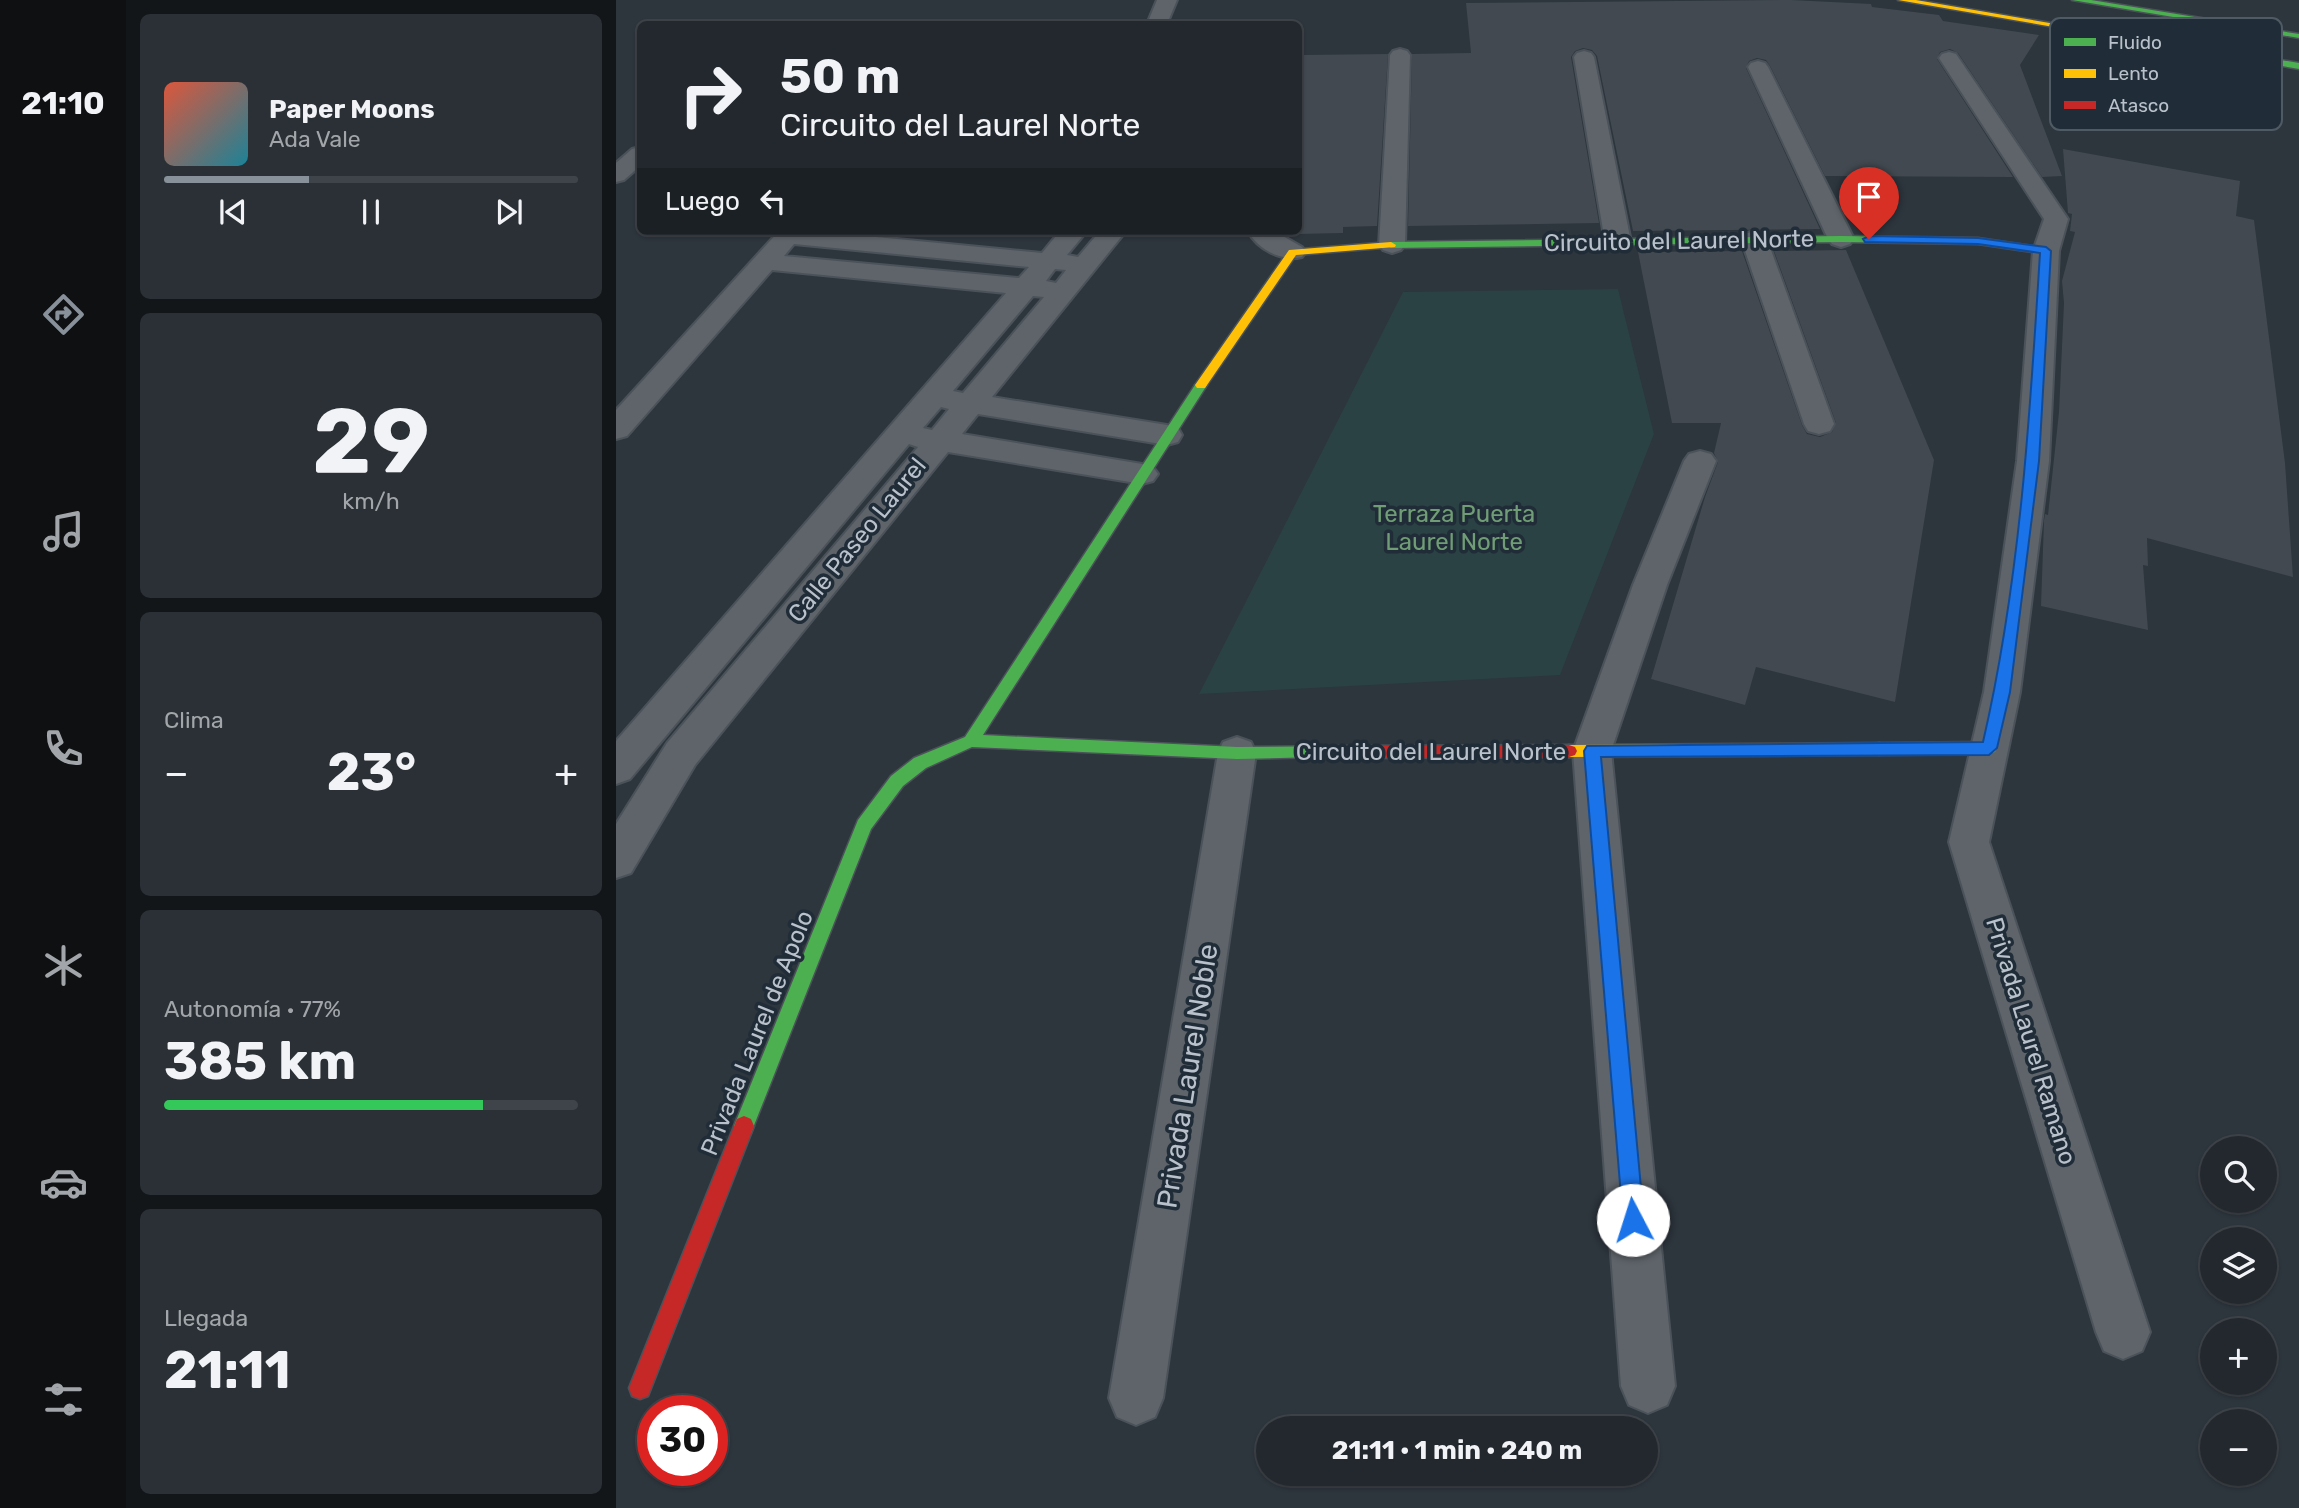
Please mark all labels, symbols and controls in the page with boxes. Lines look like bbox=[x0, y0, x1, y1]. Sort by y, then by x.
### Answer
legend bbox=[2050, 18, 2282, 130]
text: Fluido bbox=[2108, 31, 2162, 54]
text: 50 m bbox=[780, 47, 900, 105]
icon: right bbox=[665, 49, 756, 140]
text: Lento bbox=[2108, 62, 2159, 85]
text: 21:10 bbox=[21, 84, 105, 122]
text: Paper Moons bbox=[269, 94, 435, 125]
text: Atasco bbox=[2108, 94, 2169, 117]
text: Circuito del Laurel Norte bbox=[780, 106, 1140, 144]
text: Ada Vale bbox=[269, 125, 361, 153]
pin bbox=[1839, 167, 1899, 239]
icon: arrive bbox=[1850, 178, 1888, 216]
icon: left bbox=[754, 182, 792, 220]
text: Luego bbox=[665, 186, 740, 217]
icon: previous bbox=[214, 193, 252, 231]
icon: pause bbox=[352, 193, 390, 231]
icon: next bbox=[490, 193, 528, 231]
street label: Circuito del Laurel Norte bbox=[1544, 225, 1814, 257]
icon: directions bbox=[39, 290, 88, 339]
text: 29 bbox=[312, 387, 430, 495]
street label: Calle Paseo Laurel bbox=[782, 452, 932, 628]
text: km/h bbox=[342, 487, 400, 515]
park label: Terraza Puerta Laurel Norte bbox=[1373, 500, 1535, 556]
icon: music bbox=[39, 507, 88, 556]
text: Clima bbox=[164, 706, 224, 734]
icon: phone bbox=[39, 724, 88, 773]
street label: Circuito del Laurel Norte bbox=[1296, 738, 1566, 766]
text: 23° bbox=[327, 741, 416, 803]
text: − bbox=[164, 750, 189, 796]
text: + bbox=[554, 750, 578, 796]
street label: Privada Laurel de Apolo bbox=[695, 906, 819, 1160]
street label: Privada Laurel Ramano bbox=[1980, 914, 2082, 1168]
icon: climate bbox=[39, 941, 88, 990]
street label: Privada Laurel Noble bbox=[1150, 942, 1225, 1211]
text: Autonomía · 77% bbox=[164, 995, 341, 1023]
text: 385 km bbox=[164, 1030, 356, 1092]
map controls bbox=[2200, 1136, 2277, 1486]
button: search bbox=[2200, 1136, 2277, 1213]
icon: car bbox=[39, 1158, 88, 1207]
position arrow bbox=[1596, 1183, 1670, 1257]
button: layers bbox=[2200, 1227, 2277, 1304]
text: Llegada bbox=[164, 1304, 248, 1332]
button: + bbox=[2200, 1318, 2277, 1395]
text: 21:11 bbox=[164, 1339, 291, 1401]
icon: filters bbox=[39, 1375, 88, 1424]
speed limit sign: 30 bbox=[637, 1395, 728, 1486]
button: − bbox=[2200, 1409, 2277, 1486]
text: 21:11 · 1 min · 240 m bbox=[1332, 1435, 1582, 1466]

